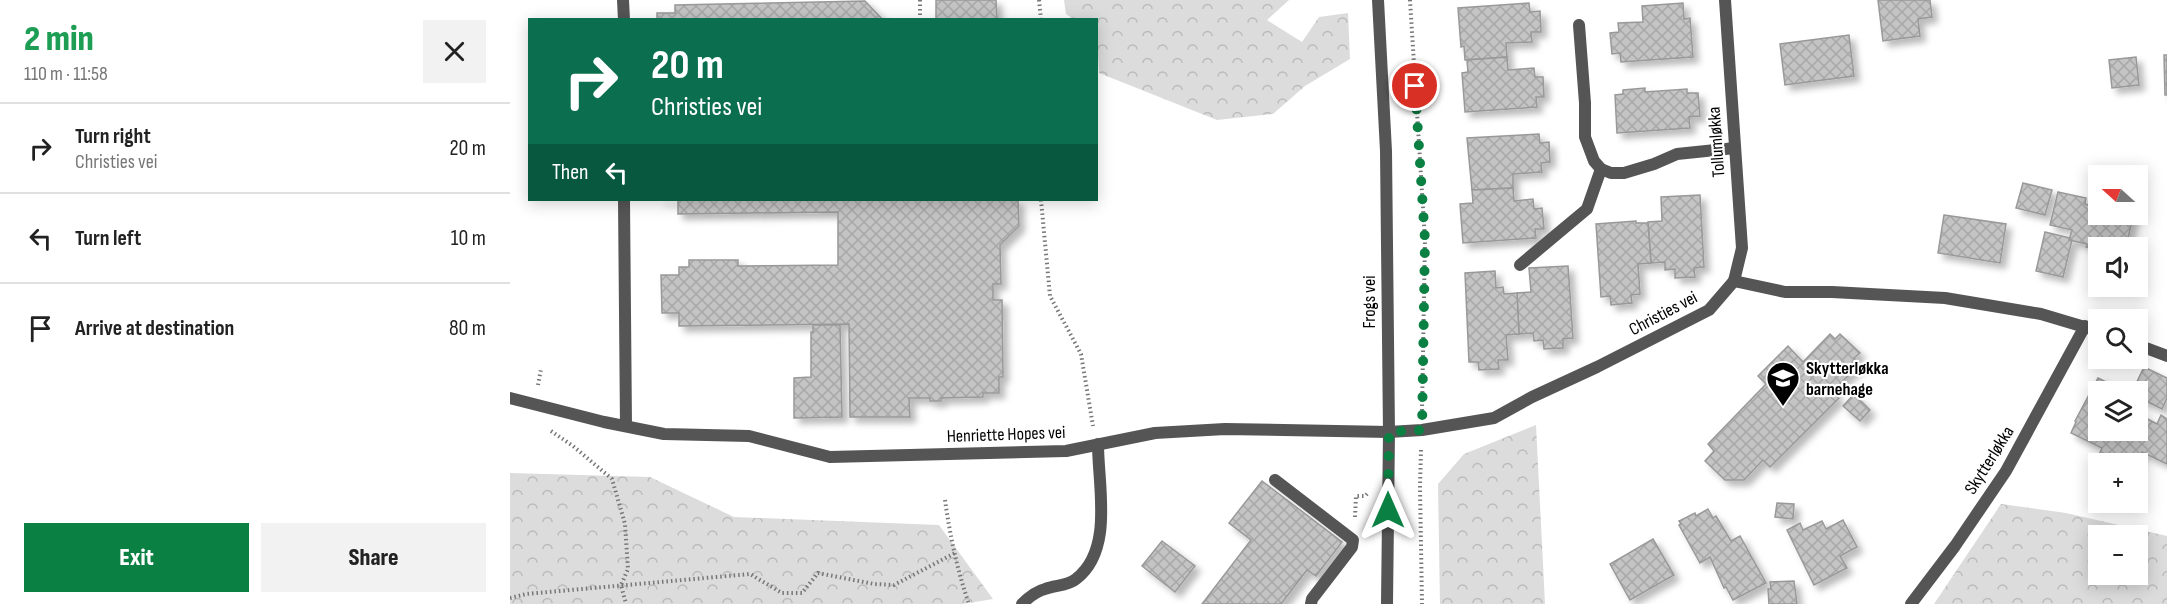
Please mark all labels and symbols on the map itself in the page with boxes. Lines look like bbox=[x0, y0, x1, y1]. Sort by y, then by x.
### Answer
pin bbox=[1389, 60, 1440, 111]
street label: Tollumløkka bbox=[1704, 106, 1729, 178]
north arrow bbox=[2088, 165, 2148, 225]
street label: Frogs vei bbox=[1359, 275, 1380, 329]
street label: Christies vei bbox=[1626, 287, 1701, 340]
place label: Skytterløkka barnehage bbox=[1806, 358, 1889, 400]
school or university icon: Skytterløkka barnehage bbox=[1765, 360, 1801, 407]
street label: Henriette Hopes vei bbox=[946, 422, 1066, 447]
street label: Skytterløkka bbox=[1960, 422, 2019, 498]
position arrow bbox=[1356, 478, 1420, 542]

